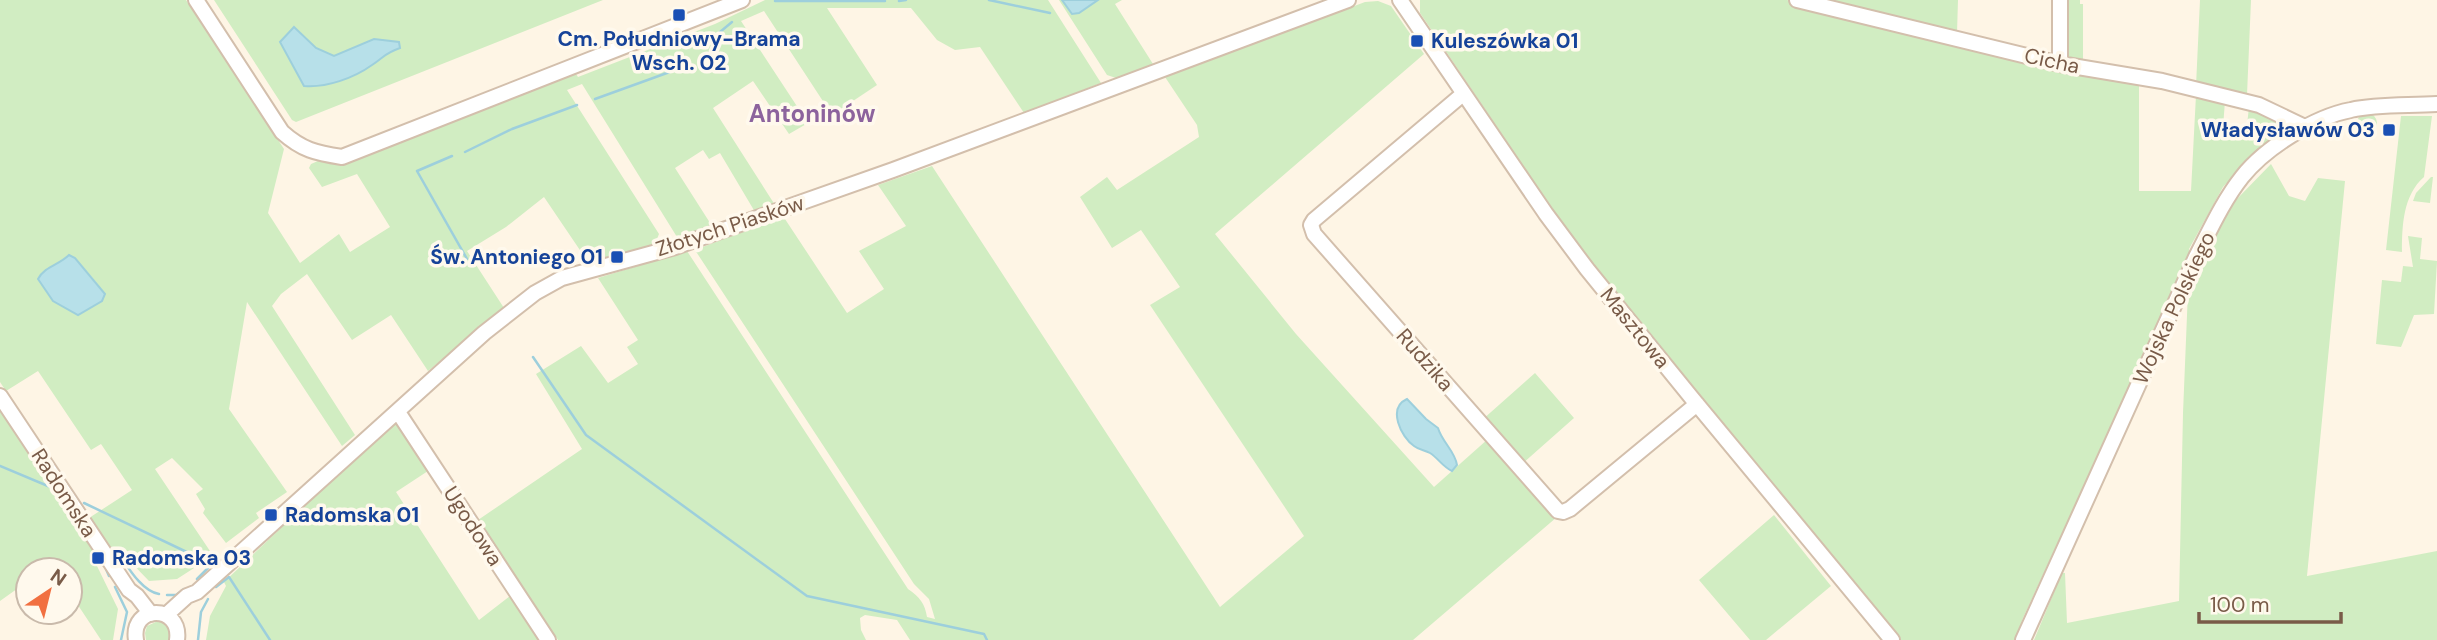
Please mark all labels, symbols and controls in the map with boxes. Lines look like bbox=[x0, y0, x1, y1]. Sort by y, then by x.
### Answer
marker: Cm. Południowy-Brama Wsch. 02 bbox=[671, 7, 687, 23]
place label: Cm. Południowy-Brama Wsch. 02 bbox=[557, 25, 801, 77]
place label: Kuleszówka 01 bbox=[1431, 27, 1578, 55]
marker: Kuleszówka 01 bbox=[1409, 33, 1425, 49]
street label: Cicha bbox=[2022, 42, 2082, 80]
district label: Antoninów bbox=[749, 98, 876, 129]
place label: Władysławów 03 bbox=[2201, 116, 2375, 144]
marker: Władysławów 03 bbox=[2381, 122, 2397, 138]
street label: Złotych Piasków bbox=[652, 189, 808, 263]
street label: Wojska Polskiego bbox=[2126, 227, 2222, 389]
place label: Św. Antoniego 01 bbox=[430, 243, 603, 271]
marker: Św. Antoniego 01 bbox=[609, 249, 625, 265]
street label: Masztowa bbox=[1594, 282, 1676, 374]
street label: Rudzika bbox=[1390, 323, 1460, 397]
street label: Radomska bbox=[25, 443, 103, 543]
street label: Ugodowa bbox=[437, 481, 509, 571]
place label: Radomska 01 bbox=[285, 501, 419, 529]
marker: Radomska 01 bbox=[263, 507, 279, 523]
place label: Radomska 03 bbox=[112, 544, 251, 572]
marker: Radomska 03 bbox=[90, 550, 106, 566]
north arrow bbox=[14, 556, 84, 626]
text: N bbox=[46, 563, 71, 592]
scale bar bbox=[2199, 580, 2341, 624]
text: 100 m bbox=[2210, 591, 2270, 619]

